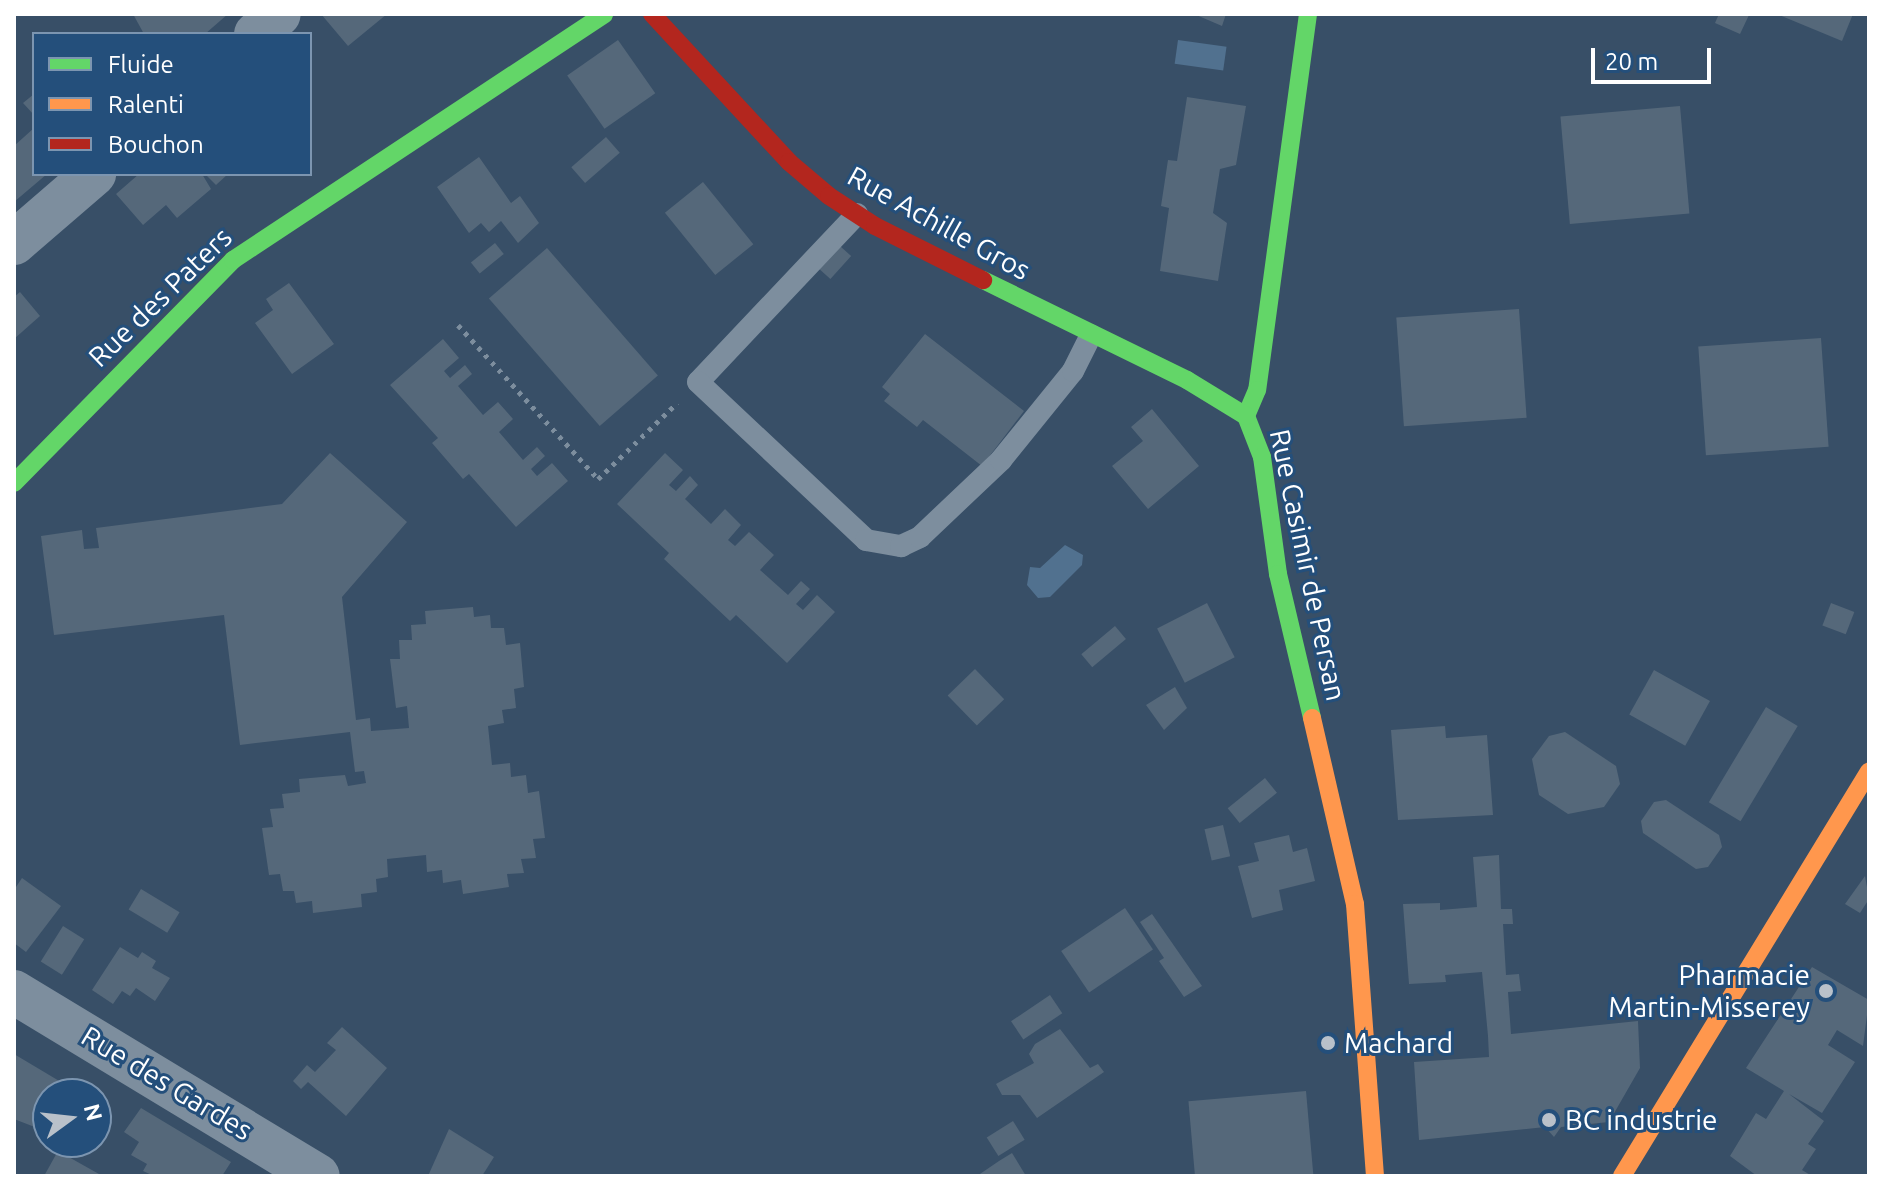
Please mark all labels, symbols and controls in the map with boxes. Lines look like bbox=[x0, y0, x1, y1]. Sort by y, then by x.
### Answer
legend bbox=[32, 32, 312, 176]
scale bar bbox=[1595, 32, 1715, 82]
text: 20 m bbox=[1605, 48, 1658, 75]
text: Fluide bbox=[108, 51, 174, 78]
text: Ralenti bbox=[108, 91, 184, 118]
text: Bouchon bbox=[108, 131, 204, 158]
street label: Rue Achille Gros bbox=[842, 159, 1036, 287]
street label: Rue des Paters bbox=[82, 220, 238, 374]
street label: Rue Casimir de Persan bbox=[1263, 426, 1353, 704]
place label: Pharmacie Martin-Misserey bbox=[1608, 958, 1810, 1024]
marker: Pharmacie Martin-Misserey bbox=[1817, 982, 1835, 1000]
street label: Rue des Gardes bbox=[76, 1019, 258, 1147]
place label: Machard bbox=[1344, 1026, 1453, 1060]
marker: Machard bbox=[1319, 1034, 1337, 1052]
north arrow bbox=[32, 1078, 112, 1158]
text: N bbox=[80, 1101, 108, 1123]
place label: BC industrie bbox=[1565, 1103, 1718, 1137]
marker: BC industrie bbox=[1540, 1111, 1558, 1129]

